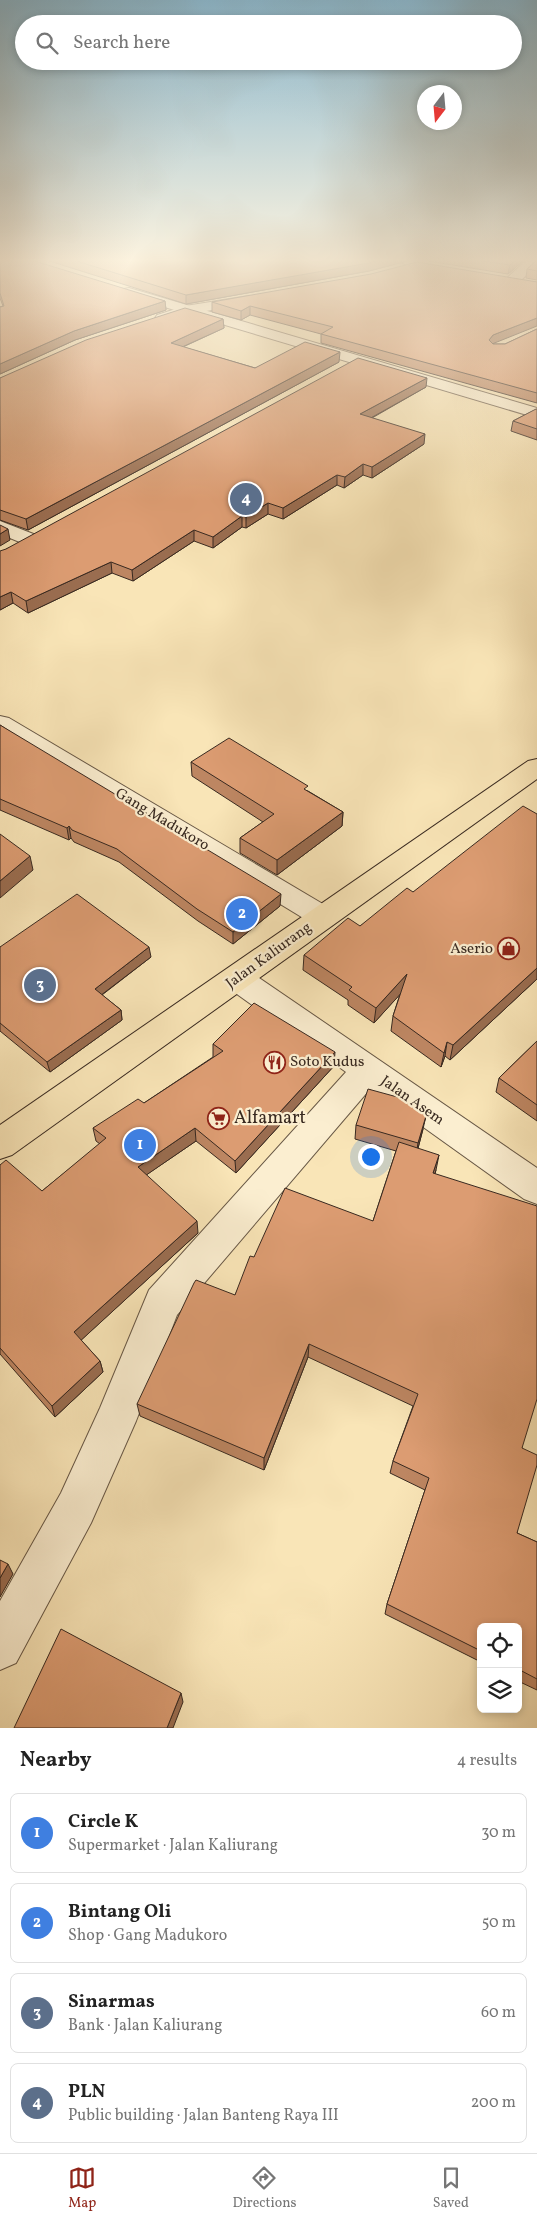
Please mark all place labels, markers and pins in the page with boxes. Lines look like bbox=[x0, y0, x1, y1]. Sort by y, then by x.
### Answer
pin: 4 bbox=[230, 480, 262, 518]
pin: 2 bbox=[226, 895, 258, 933]
shop icon: Aserio bbox=[497, 937, 521, 961]
place label: Aserio bbox=[450, 939, 493, 960]
pin: 3 bbox=[24, 966, 56, 1004]
restaurant icon: Soto Kudus bbox=[262, 1050, 286, 1074]
place label: Soto Kudus bbox=[290, 1052, 364, 1073]
supermarket icon: Alfamart bbox=[206, 1106, 230, 1130]
place label: Alfamart bbox=[234, 1106, 306, 1131]
pin: 1 bbox=[124, 1126, 156, 1164]

